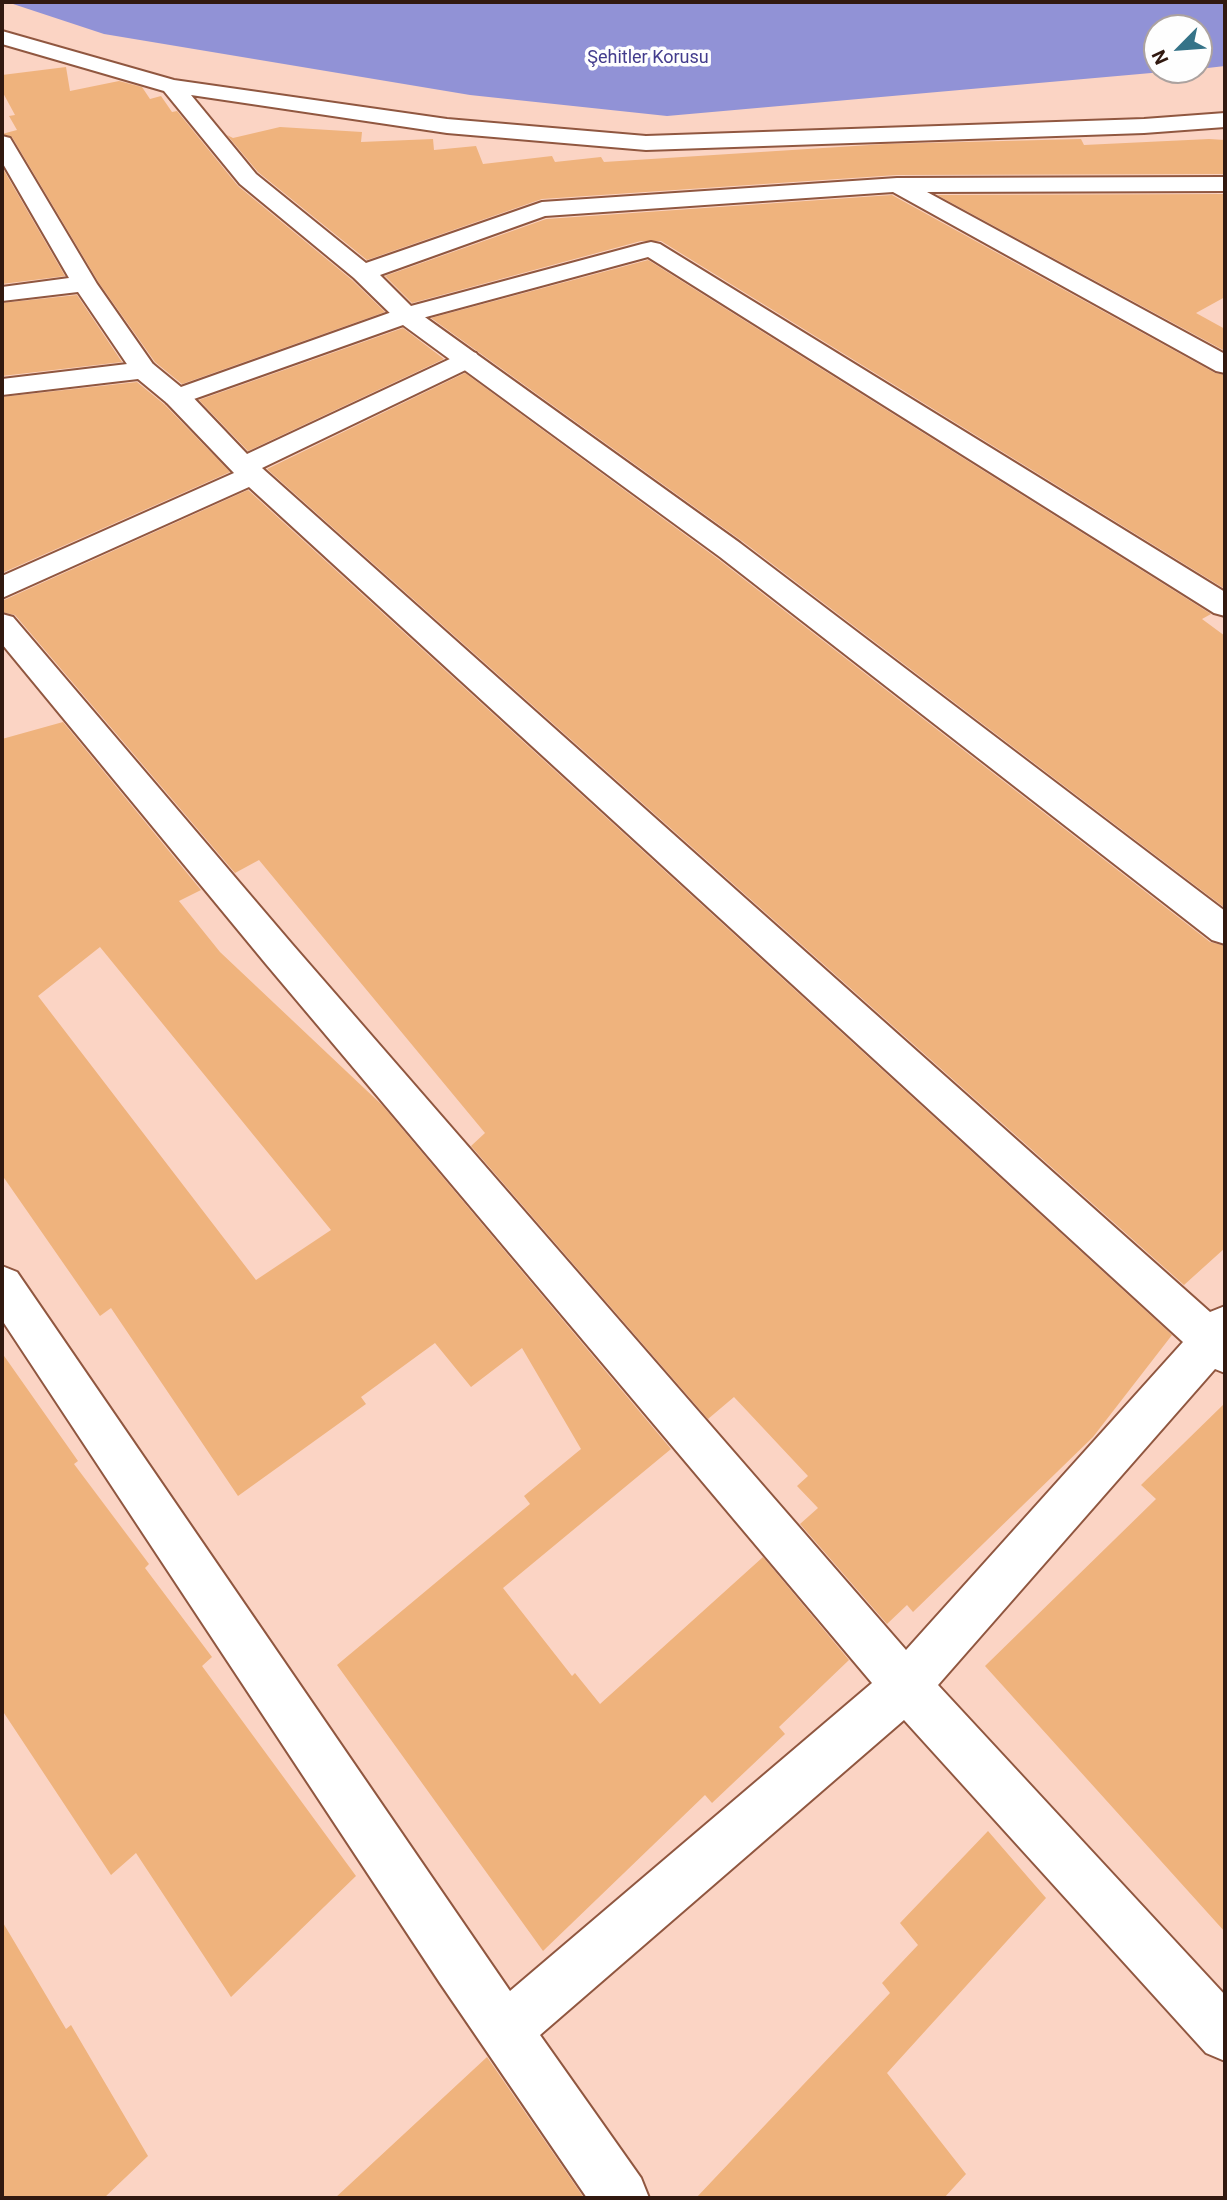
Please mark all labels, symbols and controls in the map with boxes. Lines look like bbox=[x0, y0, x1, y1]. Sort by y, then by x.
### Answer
north arrow bbox=[1143, 14, 1213, 84]
text: N bbox=[1147, 46, 1174, 68]
park label: Şehitler Korusu bbox=[587, 47, 709, 69]

